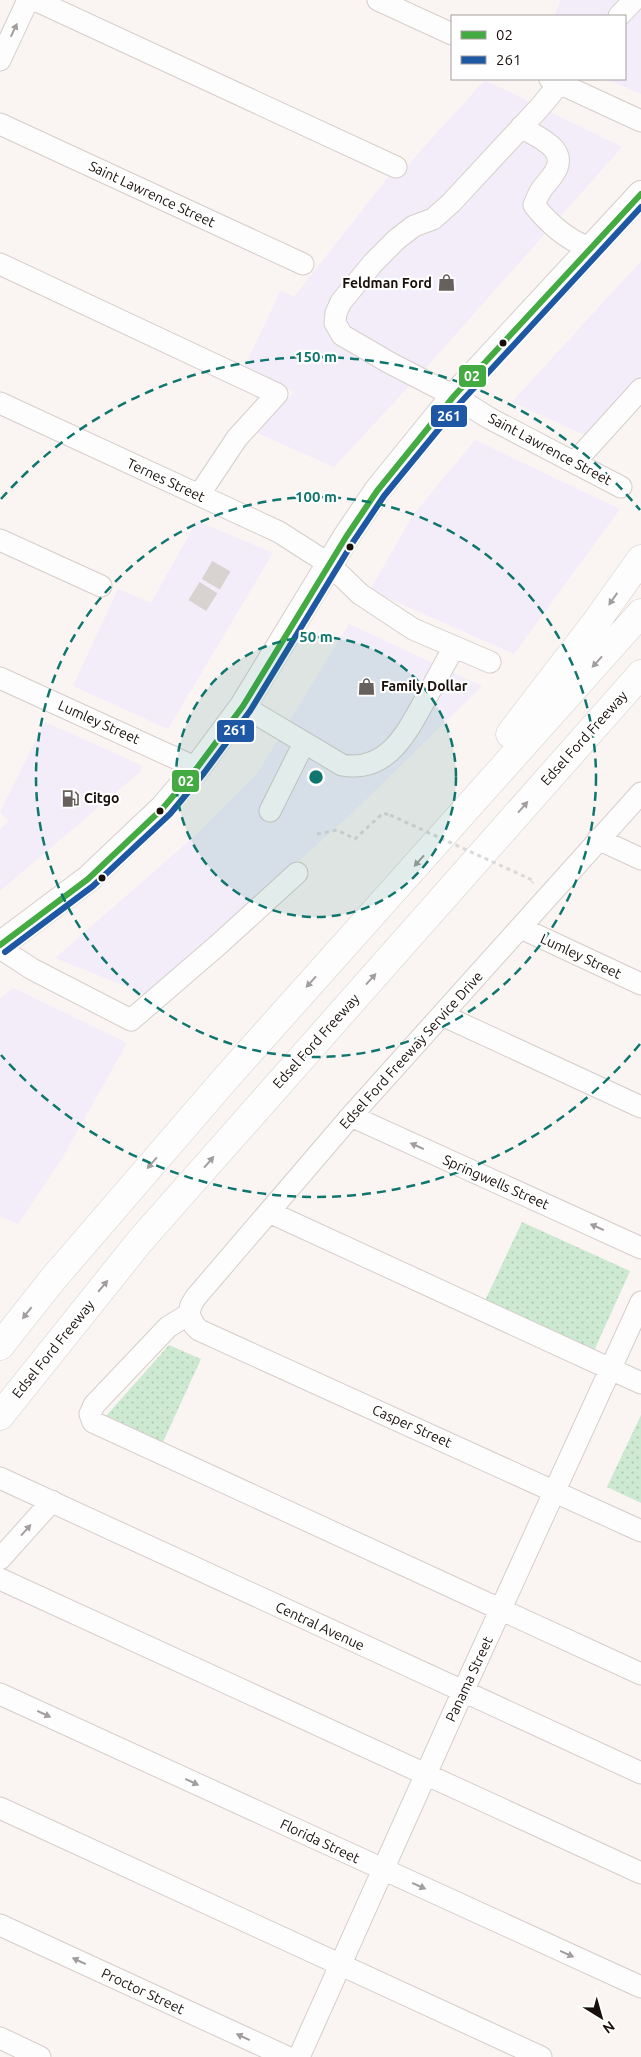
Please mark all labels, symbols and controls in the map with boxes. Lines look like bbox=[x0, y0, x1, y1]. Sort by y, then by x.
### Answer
legend bbox=[451, 15, 626, 80]
one-way arrow bbox=[10, 23, 18, 37]
text: 02 bbox=[496, 26, 513, 43]
text: 261 bbox=[496, 51, 521, 68]
street label: Saint Lawrence Street bbox=[86, 158, 218, 230]
shop icon: Feldman Ford bbox=[436, 273, 456, 293]
place label: Feldman Ford bbox=[342, 275, 432, 291]
unlabelled marker bbox=[498, 338, 508, 348]
text: 150 m bbox=[295, 348, 337, 365]
line badge: 02 bbox=[458, 364, 487, 388]
text: 02 bbox=[464, 368, 480, 384]
line badge: 261 bbox=[430, 404, 468, 428]
text: 261 bbox=[437, 408, 461, 424]
street label: Saint Lawrence Street bbox=[486, 410, 615, 489]
street label: Ternes Street bbox=[124, 455, 208, 505]
text: 100 m bbox=[295, 488, 337, 505]
unlabelled marker bbox=[345, 542, 355, 552]
one-way arrow bbox=[608, 592, 618, 606]
text: 50 m bbox=[299, 628, 333, 645]
one-way arrow bbox=[592, 656, 603, 668]
shop icon: Family Dollar bbox=[357, 676, 377, 696]
place label: Family Dollar bbox=[381, 678, 468, 694]
street label: Edsel Ford Freeway bbox=[537, 687, 631, 788]
street label: Lumley Street bbox=[56, 697, 143, 747]
line badge: 261 bbox=[216, 719, 255, 743]
text: 261 bbox=[223, 722, 247, 738]
centre of rings bbox=[307, 768, 325, 786]
line badge: 02 bbox=[171, 769, 200, 793]
text: 02 bbox=[178, 773, 194, 789]
fuel station icon: Citgo bbox=[60, 788, 80, 808]
place label: Citgo bbox=[84, 790, 119, 806]
one-way arrow bbox=[517, 801, 529, 813]
unlabelled marker bbox=[155, 806, 165, 816]
one-way arrow bbox=[414, 855, 425, 867]
unlabelled marker bbox=[97, 873, 107, 883]
street label: Lumley Street bbox=[538, 930, 625, 982]
street label: Edsel Ford Freeway Service Drive bbox=[336, 968, 486, 1132]
one-way arrow bbox=[365, 972, 376, 985]
one-way arrow bbox=[305, 976, 317, 988]
street label: Edsel Ford Freeway bbox=[269, 990, 363, 1091]
one-way arrow bbox=[410, 1142, 424, 1150]
street label: Springwells Street bbox=[440, 1151, 552, 1213]
one-way arrow bbox=[203, 1156, 214, 1168]
one-way arrow bbox=[146, 1157, 158, 1169]
one-way arrow bbox=[590, 1223, 604, 1231]
one-way arrow bbox=[98, 1279, 109, 1292]
street label: Edsel Ford Freeway bbox=[9, 1297, 98, 1401]
one-way arrow bbox=[21, 1306, 32, 1319]
street label: Casper Street bbox=[370, 1401, 455, 1451]
one-way arrow bbox=[20, 1525, 32, 1537]
street label: Central Avenue bbox=[273, 1598, 367, 1654]
street label: Panama Street bbox=[442, 1633, 496, 1724]
one-way arrow bbox=[37, 1711, 51, 1719]
one-way arrow bbox=[185, 1779, 199, 1787]
street label: Florida Street bbox=[278, 1816, 363, 1867]
one-way arrow bbox=[412, 1883, 426, 1891]
one-way arrow bbox=[560, 1950, 574, 1958]
one-way arrow bbox=[72, 1957, 86, 1965]
street label: Proctor Street bbox=[99, 1965, 187, 2017]
north arrow bbox=[576, 1992, 626, 2042]
text: N bbox=[600, 2018, 618, 2037]
one-way arrow bbox=[236, 2032, 250, 2040]

